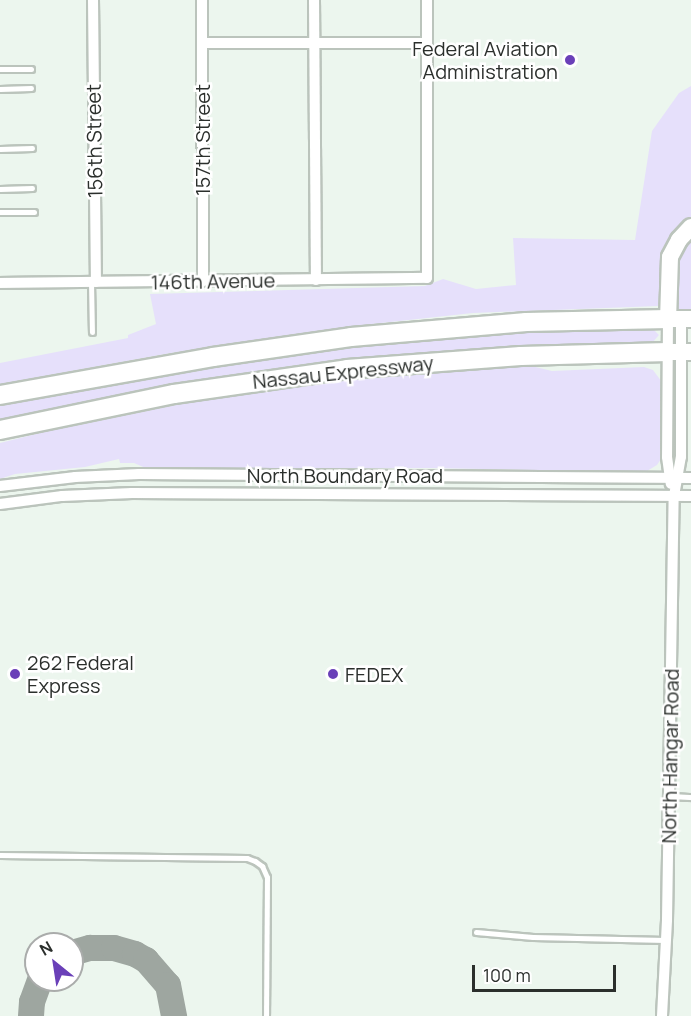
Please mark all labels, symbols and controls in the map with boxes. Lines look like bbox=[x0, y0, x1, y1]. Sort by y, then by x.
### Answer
place label: Federal Aviation Administration bbox=[412, 36, 558, 83]
marker: Federal Aviation Administration bbox=[563, 53, 577, 67]
street label: 156th Street bbox=[81, 84, 107, 198]
street label: 157th Street bbox=[190, 84, 214, 196]
street label: 146th Avenue bbox=[151, 268, 275, 294]
street label: Nassau Expressway bbox=[251, 351, 435, 393]
street label: North Boundary Road bbox=[247, 463, 443, 487]
place label: 262 Federal Express bbox=[27, 650, 134, 697]
place label: FEDEX bbox=[345, 662, 403, 686]
marker: 262 Federal Express bbox=[8, 667, 22, 681]
marker: FEDEX bbox=[326, 667, 340, 681]
street label: North Hangar Road bbox=[656, 668, 684, 844]
north arrow bbox=[24, 932, 84, 992]
text: N bbox=[36, 936, 56, 961]
scale bar bbox=[475, 953, 619, 991]
text: 100 m bbox=[483, 963, 531, 987]

